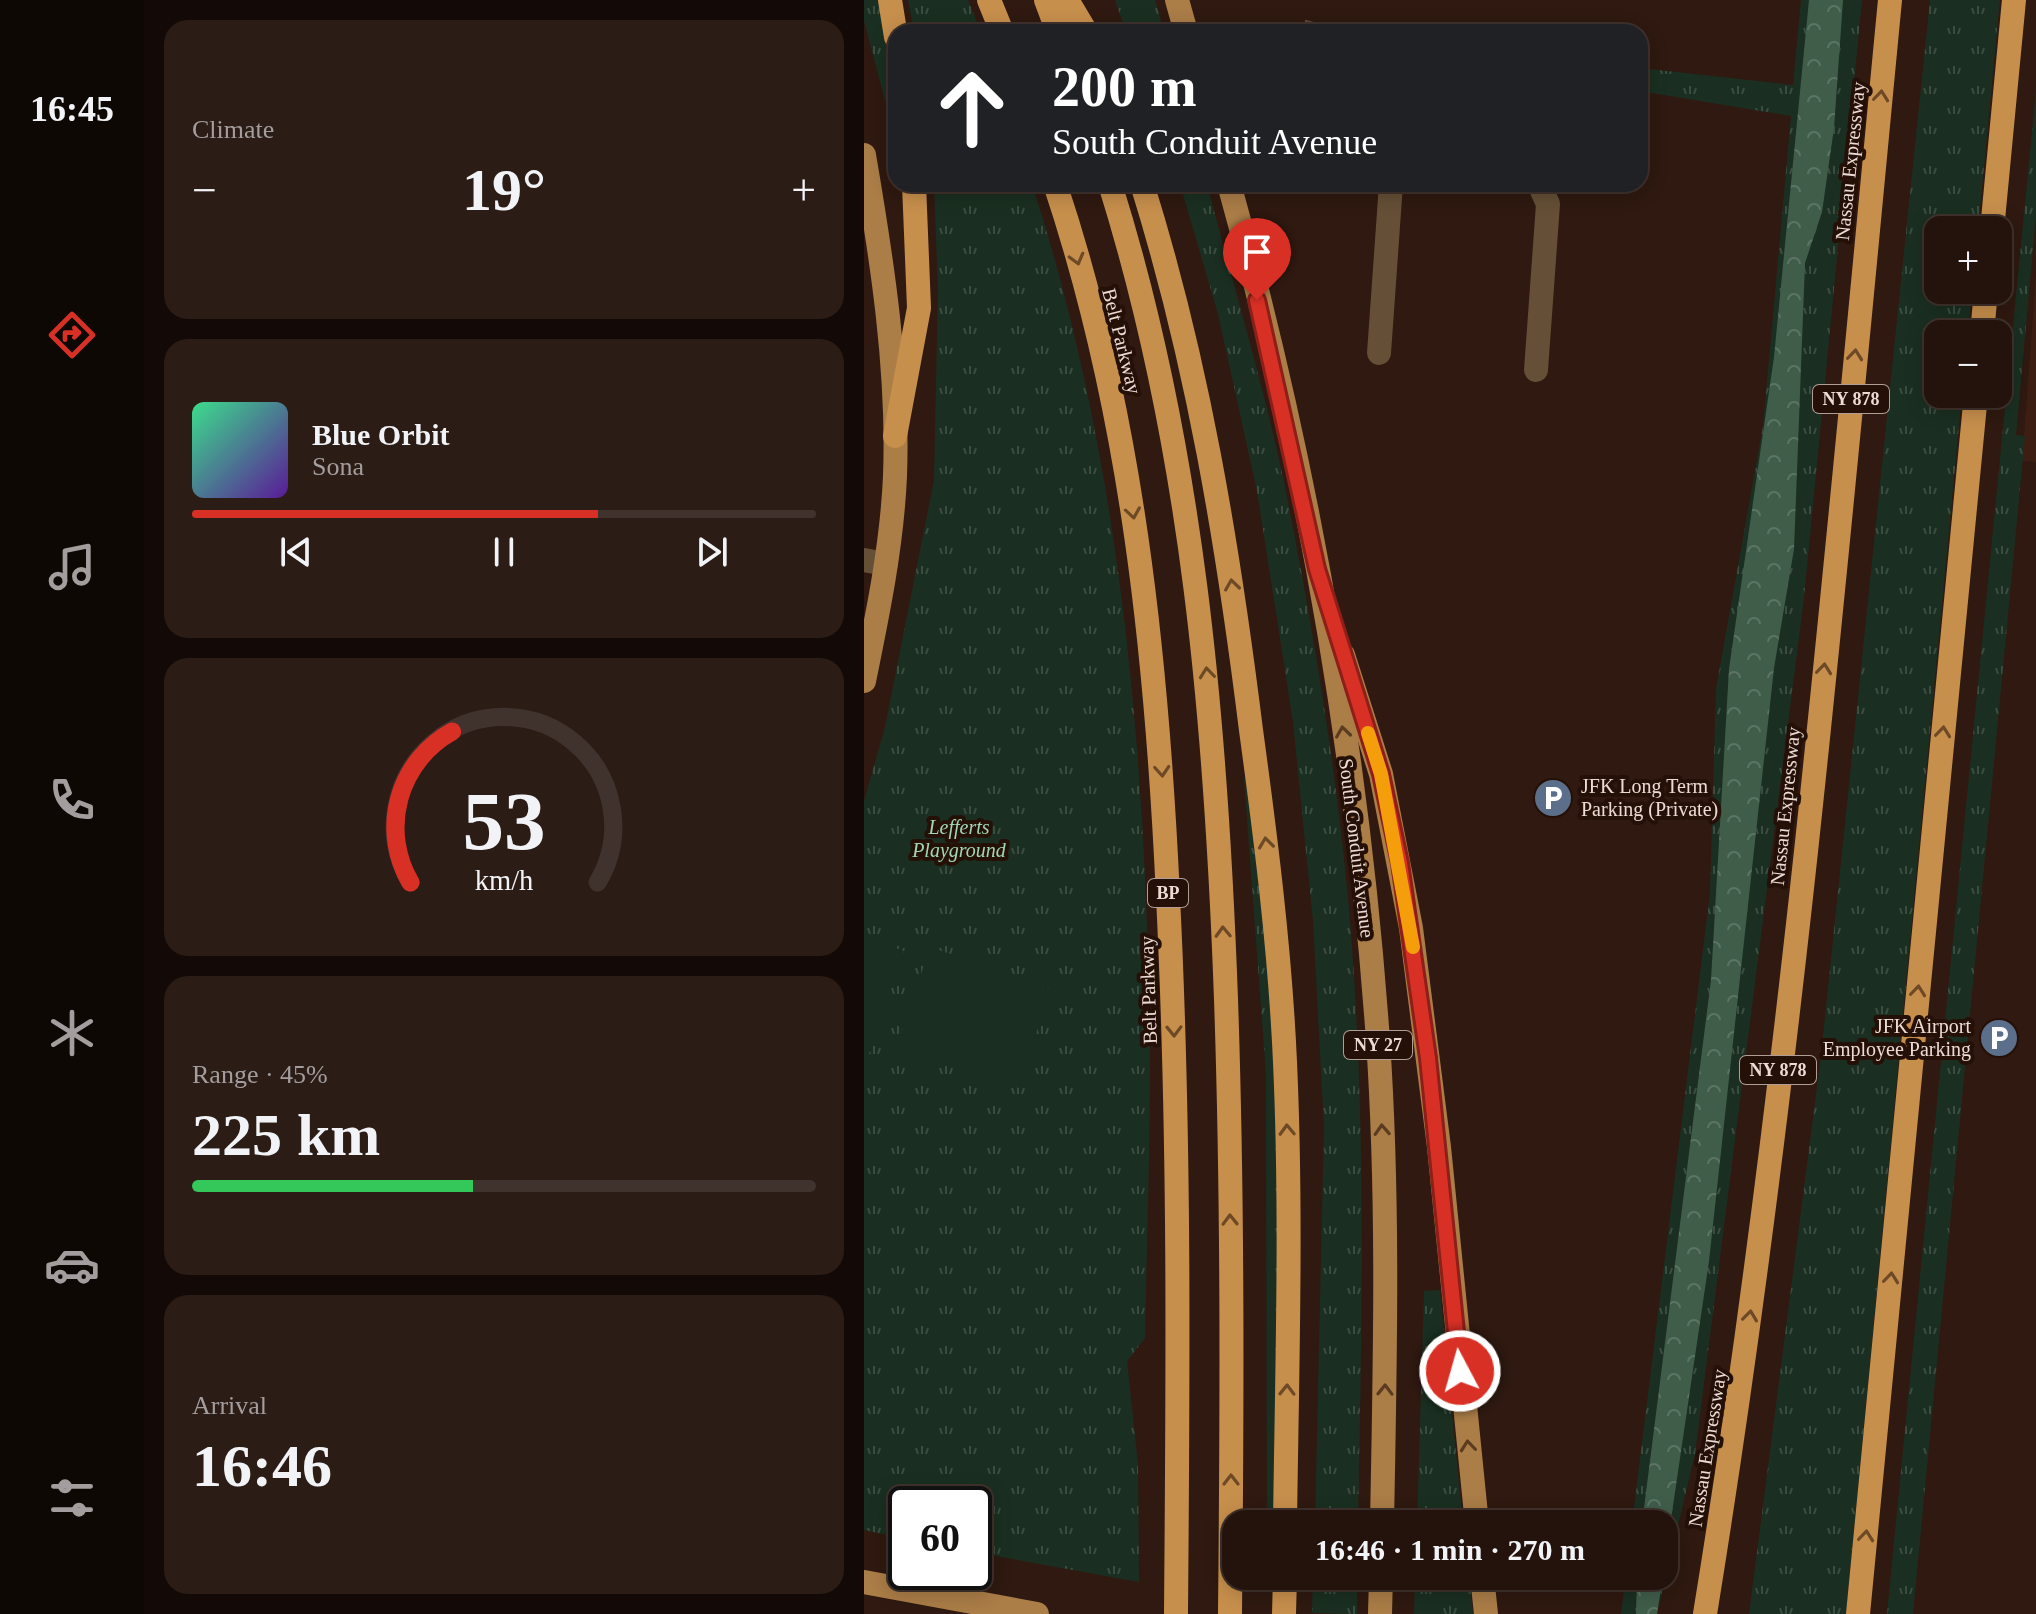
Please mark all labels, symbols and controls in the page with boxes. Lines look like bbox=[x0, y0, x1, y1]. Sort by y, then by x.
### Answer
icon: ahead bbox=[920, 56, 1024, 160]
text: 200 m bbox=[1052, 56, 1197, 118]
street label: Nassau Expressway bbox=[1831, 81, 1870, 242]
text: 16:45 bbox=[30, 89, 114, 129]
one-way arrow bbox=[1872, 89, 1889, 102]
text: Climate bbox=[192, 115, 274, 144]
text: South Conduit Avenue bbox=[1052, 122, 1377, 162]
text: 19° bbox=[462, 157, 546, 223]
text: − bbox=[192, 166, 217, 215]
text: + bbox=[791, 166, 816, 215]
map controls bbox=[1924, 216, 2012, 408]
button: + bbox=[1924, 216, 2012, 304]
pin bbox=[1223, 218, 1291, 300]
icon: arrive bbox=[1235, 230, 1279, 274]
one-way arrow bbox=[1068, 251, 1084, 265]
street label: Belt Parkway bbox=[1097, 286, 1146, 396]
icon: directions bbox=[44, 307, 100, 363]
button: − bbox=[1924, 320, 2012, 408]
one-way arrow bbox=[1846, 348, 1863, 361]
road number: NY 878 bbox=[1813, 385, 1889, 413]
text: Blue Orbit bbox=[312, 418, 450, 451]
text: Sona bbox=[312, 452, 364, 481]
one-way arrow bbox=[1124, 506, 1141, 519]
icon: previous bbox=[274, 530, 318, 574]
icon: pause bbox=[482, 530, 526, 574]
icon: next bbox=[690, 530, 734, 574]
icon: music bbox=[44, 539, 100, 595]
one-way arrow bbox=[1224, 578, 1241, 592]
one-way arrow bbox=[1815, 662, 1832, 675]
one-way arrow bbox=[1199, 666, 1216, 679]
one-way arrow bbox=[1335, 725, 1352, 739]
one-way arrow bbox=[1935, 725, 1952, 738]
street label: Nassau Expressway bbox=[1766, 726, 1805, 887]
street label: South Conduit Avenue bbox=[1335, 757, 1379, 939]
one-way arrow bbox=[1153, 765, 1170, 778]
icon: phone bbox=[44, 772, 100, 828]
text: 53 bbox=[462, 775, 546, 867]
place label: JFK Long Term Parking (Private) bbox=[1581, 775, 1718, 821]
parking icon: JFK Long Term Parking (Private) bbox=[1532, 777, 1574, 819]
park label: Lefferts Playground bbox=[911, 816, 1007, 862]
one-way arrow bbox=[1257, 836, 1274, 849]
text: km/h bbox=[475, 865, 533, 896]
road number: BP bbox=[1148, 879, 1188, 907]
one-way arrow bbox=[1215, 925, 1232, 938]
street label: Belt Parkway bbox=[1135, 935, 1162, 1045]
one-way arrow bbox=[1910, 984, 1927, 997]
icon: climate bbox=[44, 1005, 100, 1061]
place label: JFK Airport Employee Parking bbox=[1823, 1015, 1971, 1061]
parking icon: JFK Airport Employee Parking bbox=[1978, 1017, 2020, 1059]
one-way arrow bbox=[1165, 1025, 1182, 1038]
road number: NY 27 bbox=[1344, 1031, 1412, 1059]
road number: NY 878 bbox=[1740, 1056, 1816, 1084]
text: Range · 45% bbox=[192, 1060, 328, 1089]
text: 225 km bbox=[192, 1102, 380, 1168]
one-way arrow bbox=[1279, 1123, 1296, 1136]
one-way arrow bbox=[1374, 1123, 1391, 1136]
one-way arrow bbox=[1222, 1213, 1239, 1226]
icon: car bbox=[44, 1237, 100, 1293]
one-way arrow bbox=[1882, 1271, 1899, 1284]
one-way arrow bbox=[1741, 1309, 1758, 1323]
position arrow bbox=[1418, 1329, 1502, 1413]
street label: Nassau Expressway bbox=[1684, 1368, 1731, 1529]
one-way arrow bbox=[1278, 1383, 1296, 1396]
one-way arrow bbox=[1376, 1383, 1393, 1396]
text: Arrival bbox=[192, 1391, 267, 1420]
text: 16:46 bbox=[192, 1433, 332, 1499]
one-way arrow bbox=[1460, 1440, 1477, 1453]
icon: filters bbox=[44, 1470, 100, 1526]
one-way arrow bbox=[1222, 1473, 1240, 1486]
speed limit sign: 60 bbox=[888, 1486, 992, 1590]
one-way arrow bbox=[1857, 1529, 1874, 1542]
text: 16:46 · 1 min · 270 m bbox=[1315, 1533, 1585, 1566]

